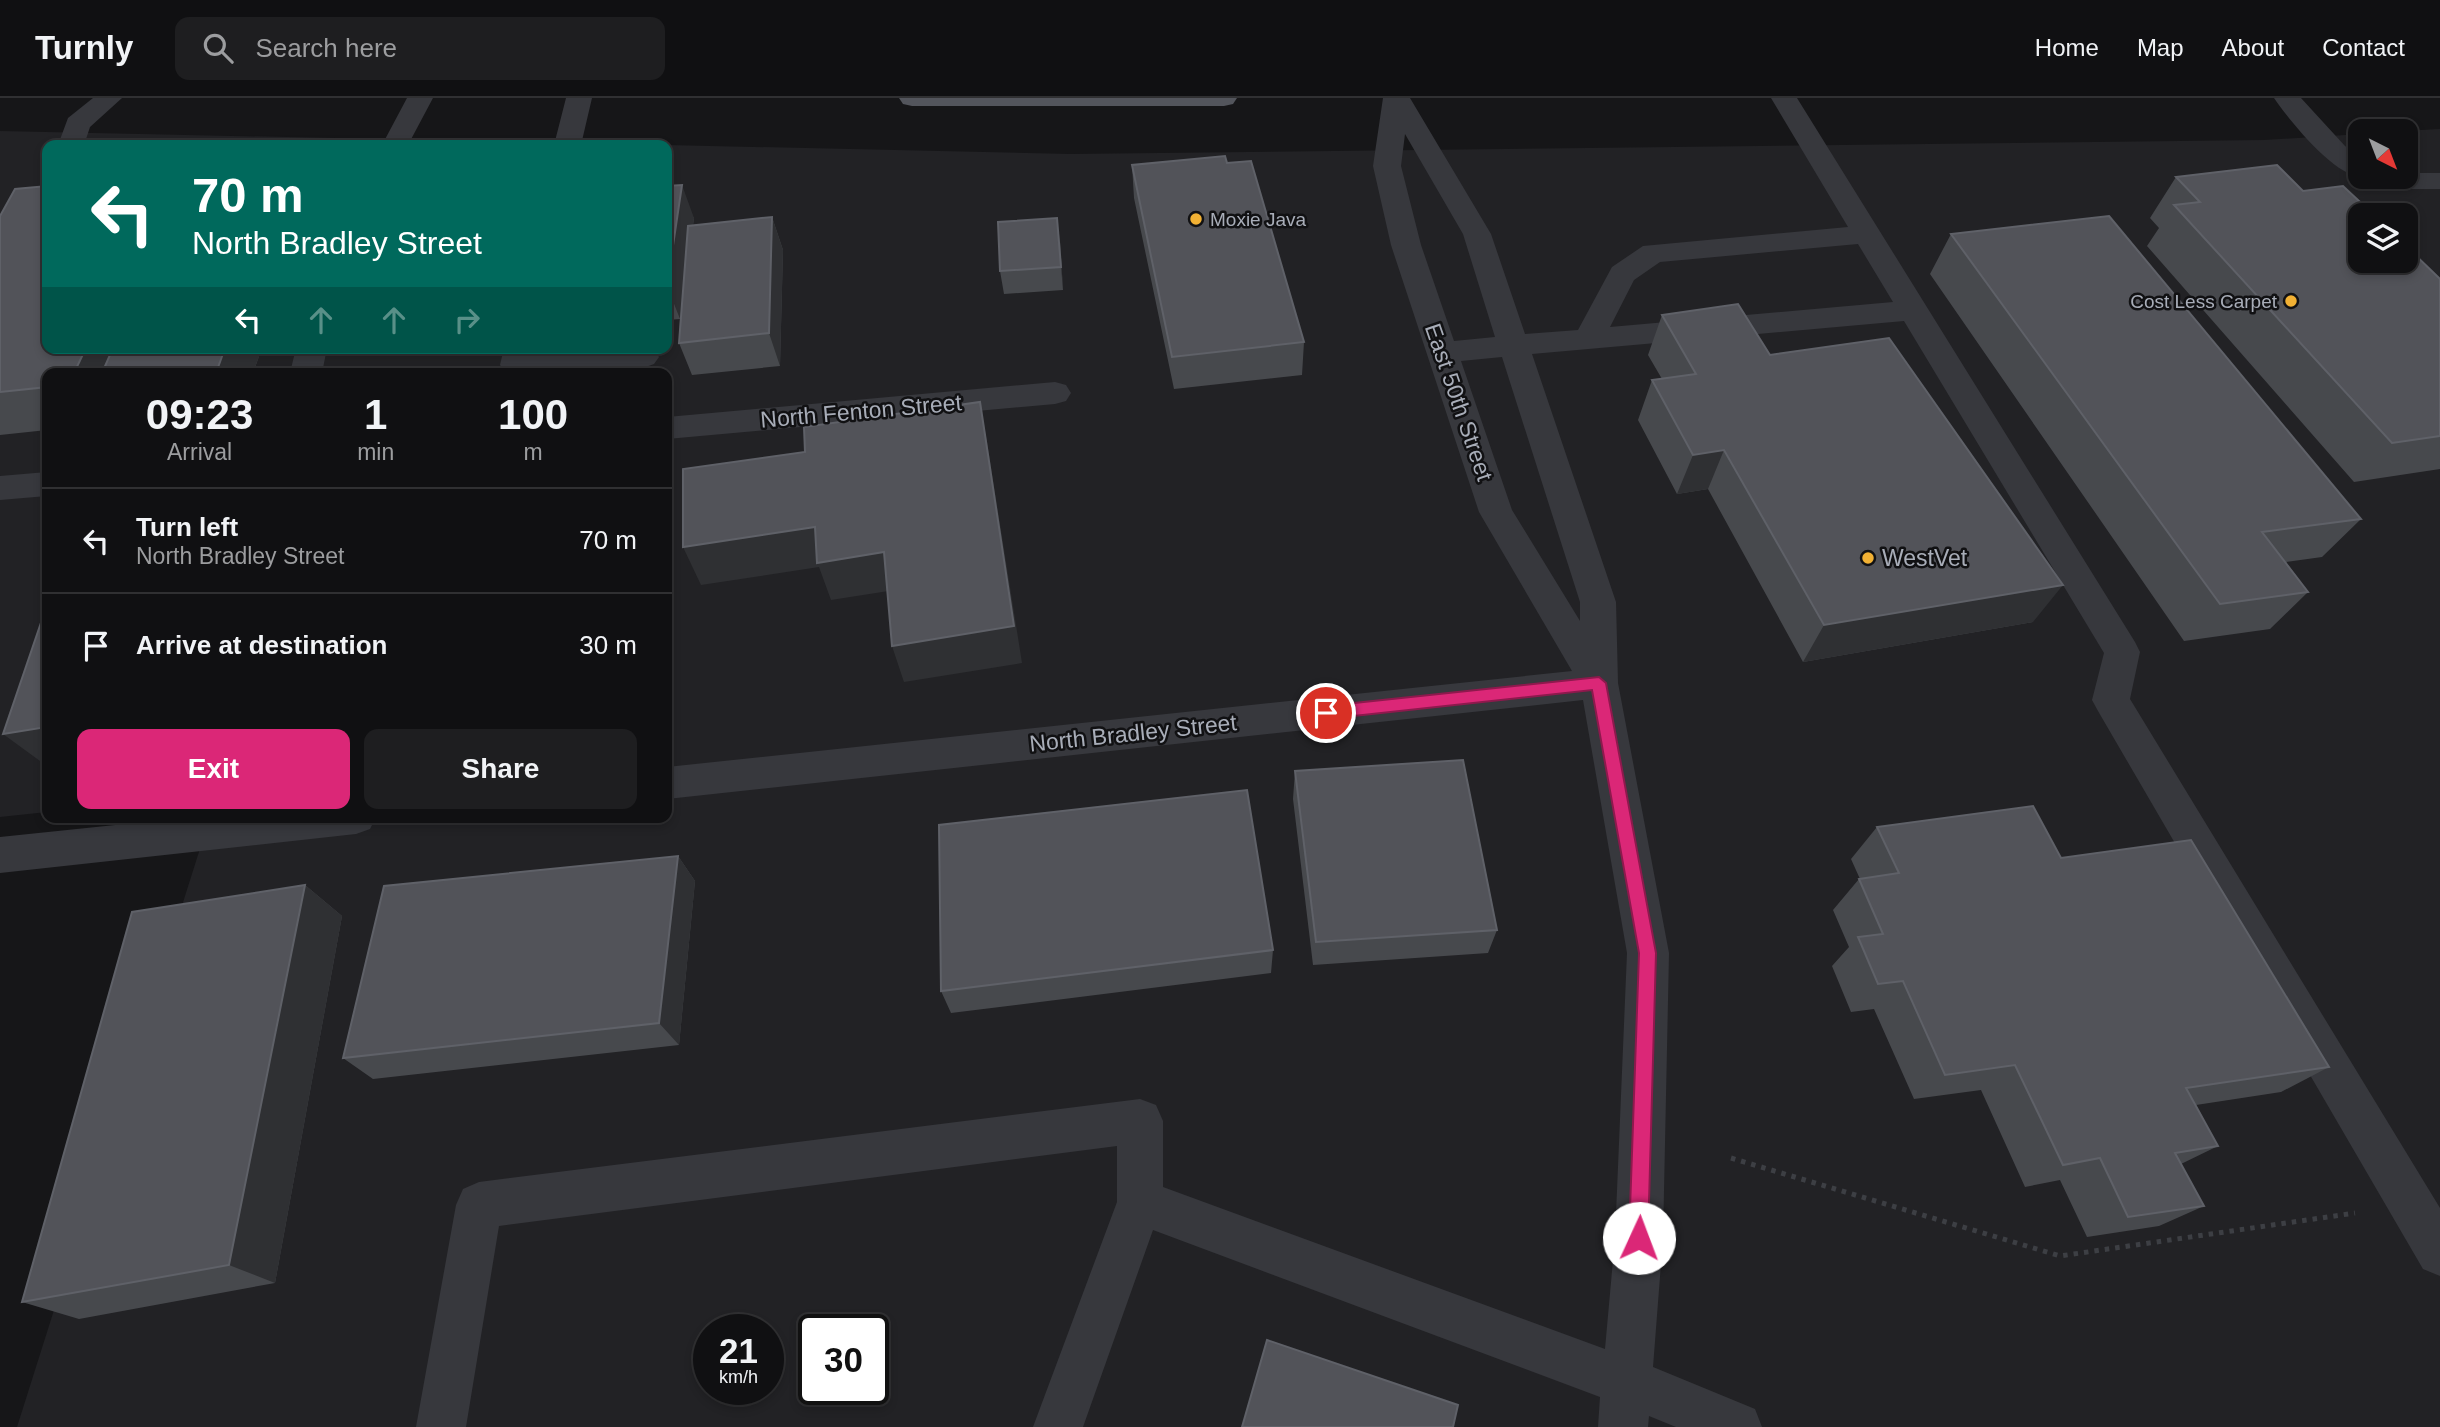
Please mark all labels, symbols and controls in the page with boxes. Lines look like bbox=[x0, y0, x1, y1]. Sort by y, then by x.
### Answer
search box bbox=[175, 17, 665, 80]
text: Turnly bbox=[35, 29, 133, 66]
icon: search bbox=[199, 29, 237, 67]
text: Search here bbox=[255, 33, 397, 63]
text: Home bbox=[2035, 34, 2099, 61]
text: Map bbox=[2137, 34, 2184, 61]
text: About bbox=[2222, 34, 2284, 61]
text: Contact bbox=[2322, 34, 2405, 61]
north arrow bbox=[2348, 119, 2418, 189]
map controls bbox=[2348, 119, 2418, 273]
icon: left bbox=[77, 168, 168, 259]
text: 70 m bbox=[192, 168, 304, 222]
button: layers bbox=[2348, 203, 2418, 273]
place label: Moxie Java bbox=[1210, 209, 1307, 230]
marker: Moxie Java bbox=[1188, 211, 1204, 227]
text: North Bradley Street bbox=[192, 225, 482, 261]
place label: Cost Less Carpet bbox=[2130, 291, 2278, 312]
marker: Cost Less Carpet bbox=[2283, 293, 2299, 309]
icon: left bbox=[229, 301, 267, 339]
icon: ahead bbox=[302, 301, 340, 339]
icon: ahead bbox=[375, 301, 413, 339]
icon: right bbox=[448, 301, 486, 339]
street label: East 50th Street bbox=[1420, 320, 1498, 485]
street label: North Fenton Street bbox=[759, 389, 963, 433]
text: 09:23 bbox=[146, 391, 253, 438]
text: 1 bbox=[364, 391, 387, 438]
text: 100 bbox=[498, 391, 568, 438]
text: Arrival bbox=[167, 439, 232, 465]
text: min bbox=[357, 439, 394, 465]
text: m bbox=[524, 439, 543, 465]
text: Turn left bbox=[136, 512, 238, 542]
icon: left bbox=[77, 522, 115, 560]
text: 70 m bbox=[579, 525, 637, 555]
text: North Bradley Street bbox=[136, 543, 344, 569]
place label: WestVet bbox=[1882, 545, 1968, 571]
marker: WestVet bbox=[1860, 550, 1876, 566]
icon: arrive bbox=[77, 627, 115, 665]
text: Arrive at destination bbox=[136, 630, 387, 660]
text: 30 m bbox=[579, 630, 637, 660]
pin bbox=[1296, 683, 1356, 743]
icon: arrive bbox=[1307, 694, 1345, 732]
street label: North Bradley Street bbox=[1028, 709, 1239, 757]
button: Exit bbox=[77, 729, 350, 809]
button: Share bbox=[364, 729, 637, 809]
position arrow bbox=[1602, 1201, 1676, 1275]
speed limit sign: 30 bbox=[798, 1314, 889, 1405]
text: 21 bbox=[719, 1331, 758, 1370]
text: km/h bbox=[719, 1367, 758, 1387]

